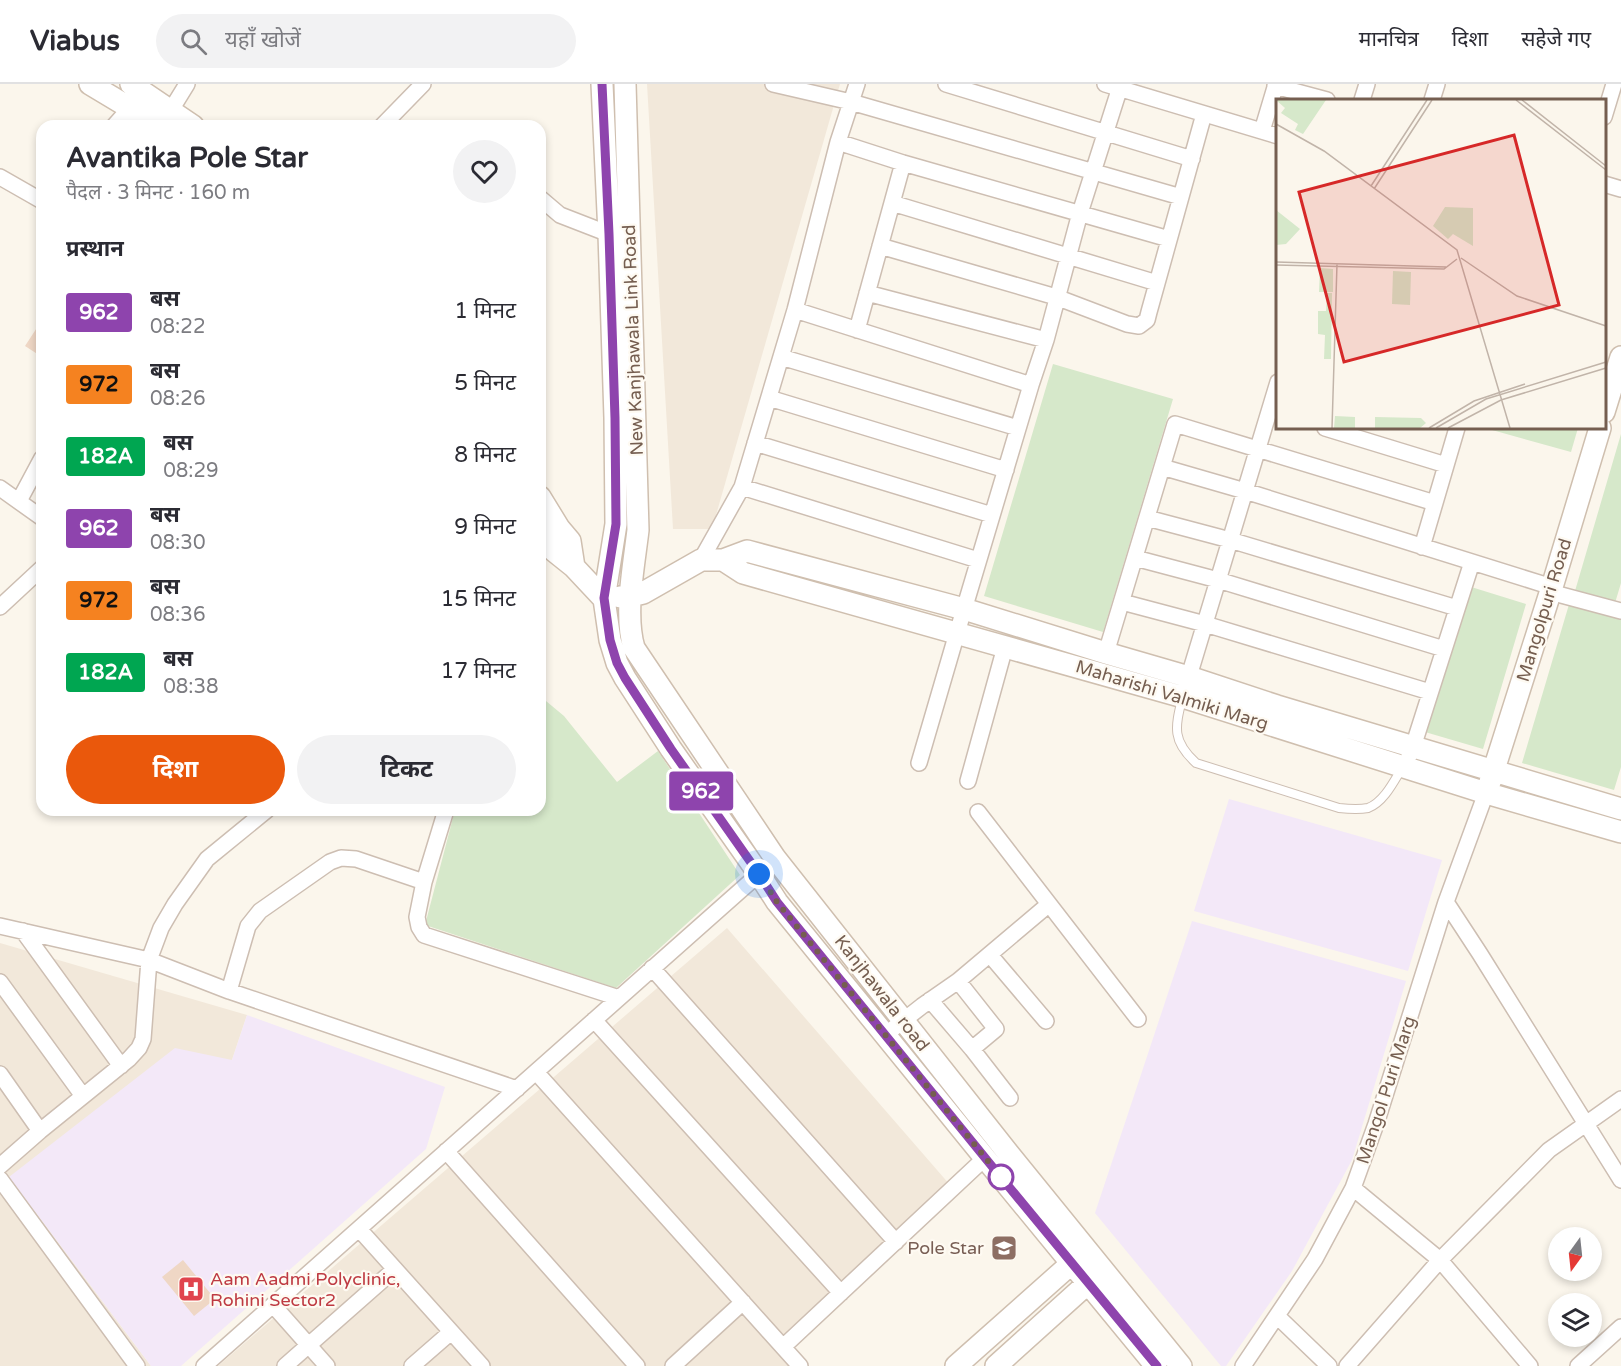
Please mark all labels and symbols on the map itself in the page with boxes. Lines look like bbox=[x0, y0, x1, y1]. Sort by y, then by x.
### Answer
inset map bbox=[1276, 99, 1606, 429]
street label: New Kanjhawala Link Road bbox=[618, 224, 648, 456]
street label: Mangolpuri Road bbox=[1512, 536, 1576, 684]
street label: Maharishi Valmiki Marg bbox=[1073, 655, 1271, 735]
line badge: 962 bbox=[666, 772, 736, 810]
your location bbox=[744, 859, 774, 889]
street label: Kanjhawala road bbox=[830, 931, 934, 1055]
street label: Mangol Puri Marg bbox=[1352, 1013, 1420, 1167]
unlabelled marker bbox=[988, 1164, 1014, 1190]
north arrow bbox=[1548, 1227, 1602, 1281]
school or university icon: Pole Star bbox=[989, 1233, 1019, 1263]
place label: Pole Star bbox=[907, 1237, 984, 1259]
place label: Aam Aadmi Polyclinic, Rohini Sector2 bbox=[210, 1268, 400, 1311]
hospital icon: Aam Aadmi Polyclinic, Rohini Sector2 bbox=[176, 1274, 206, 1304]

